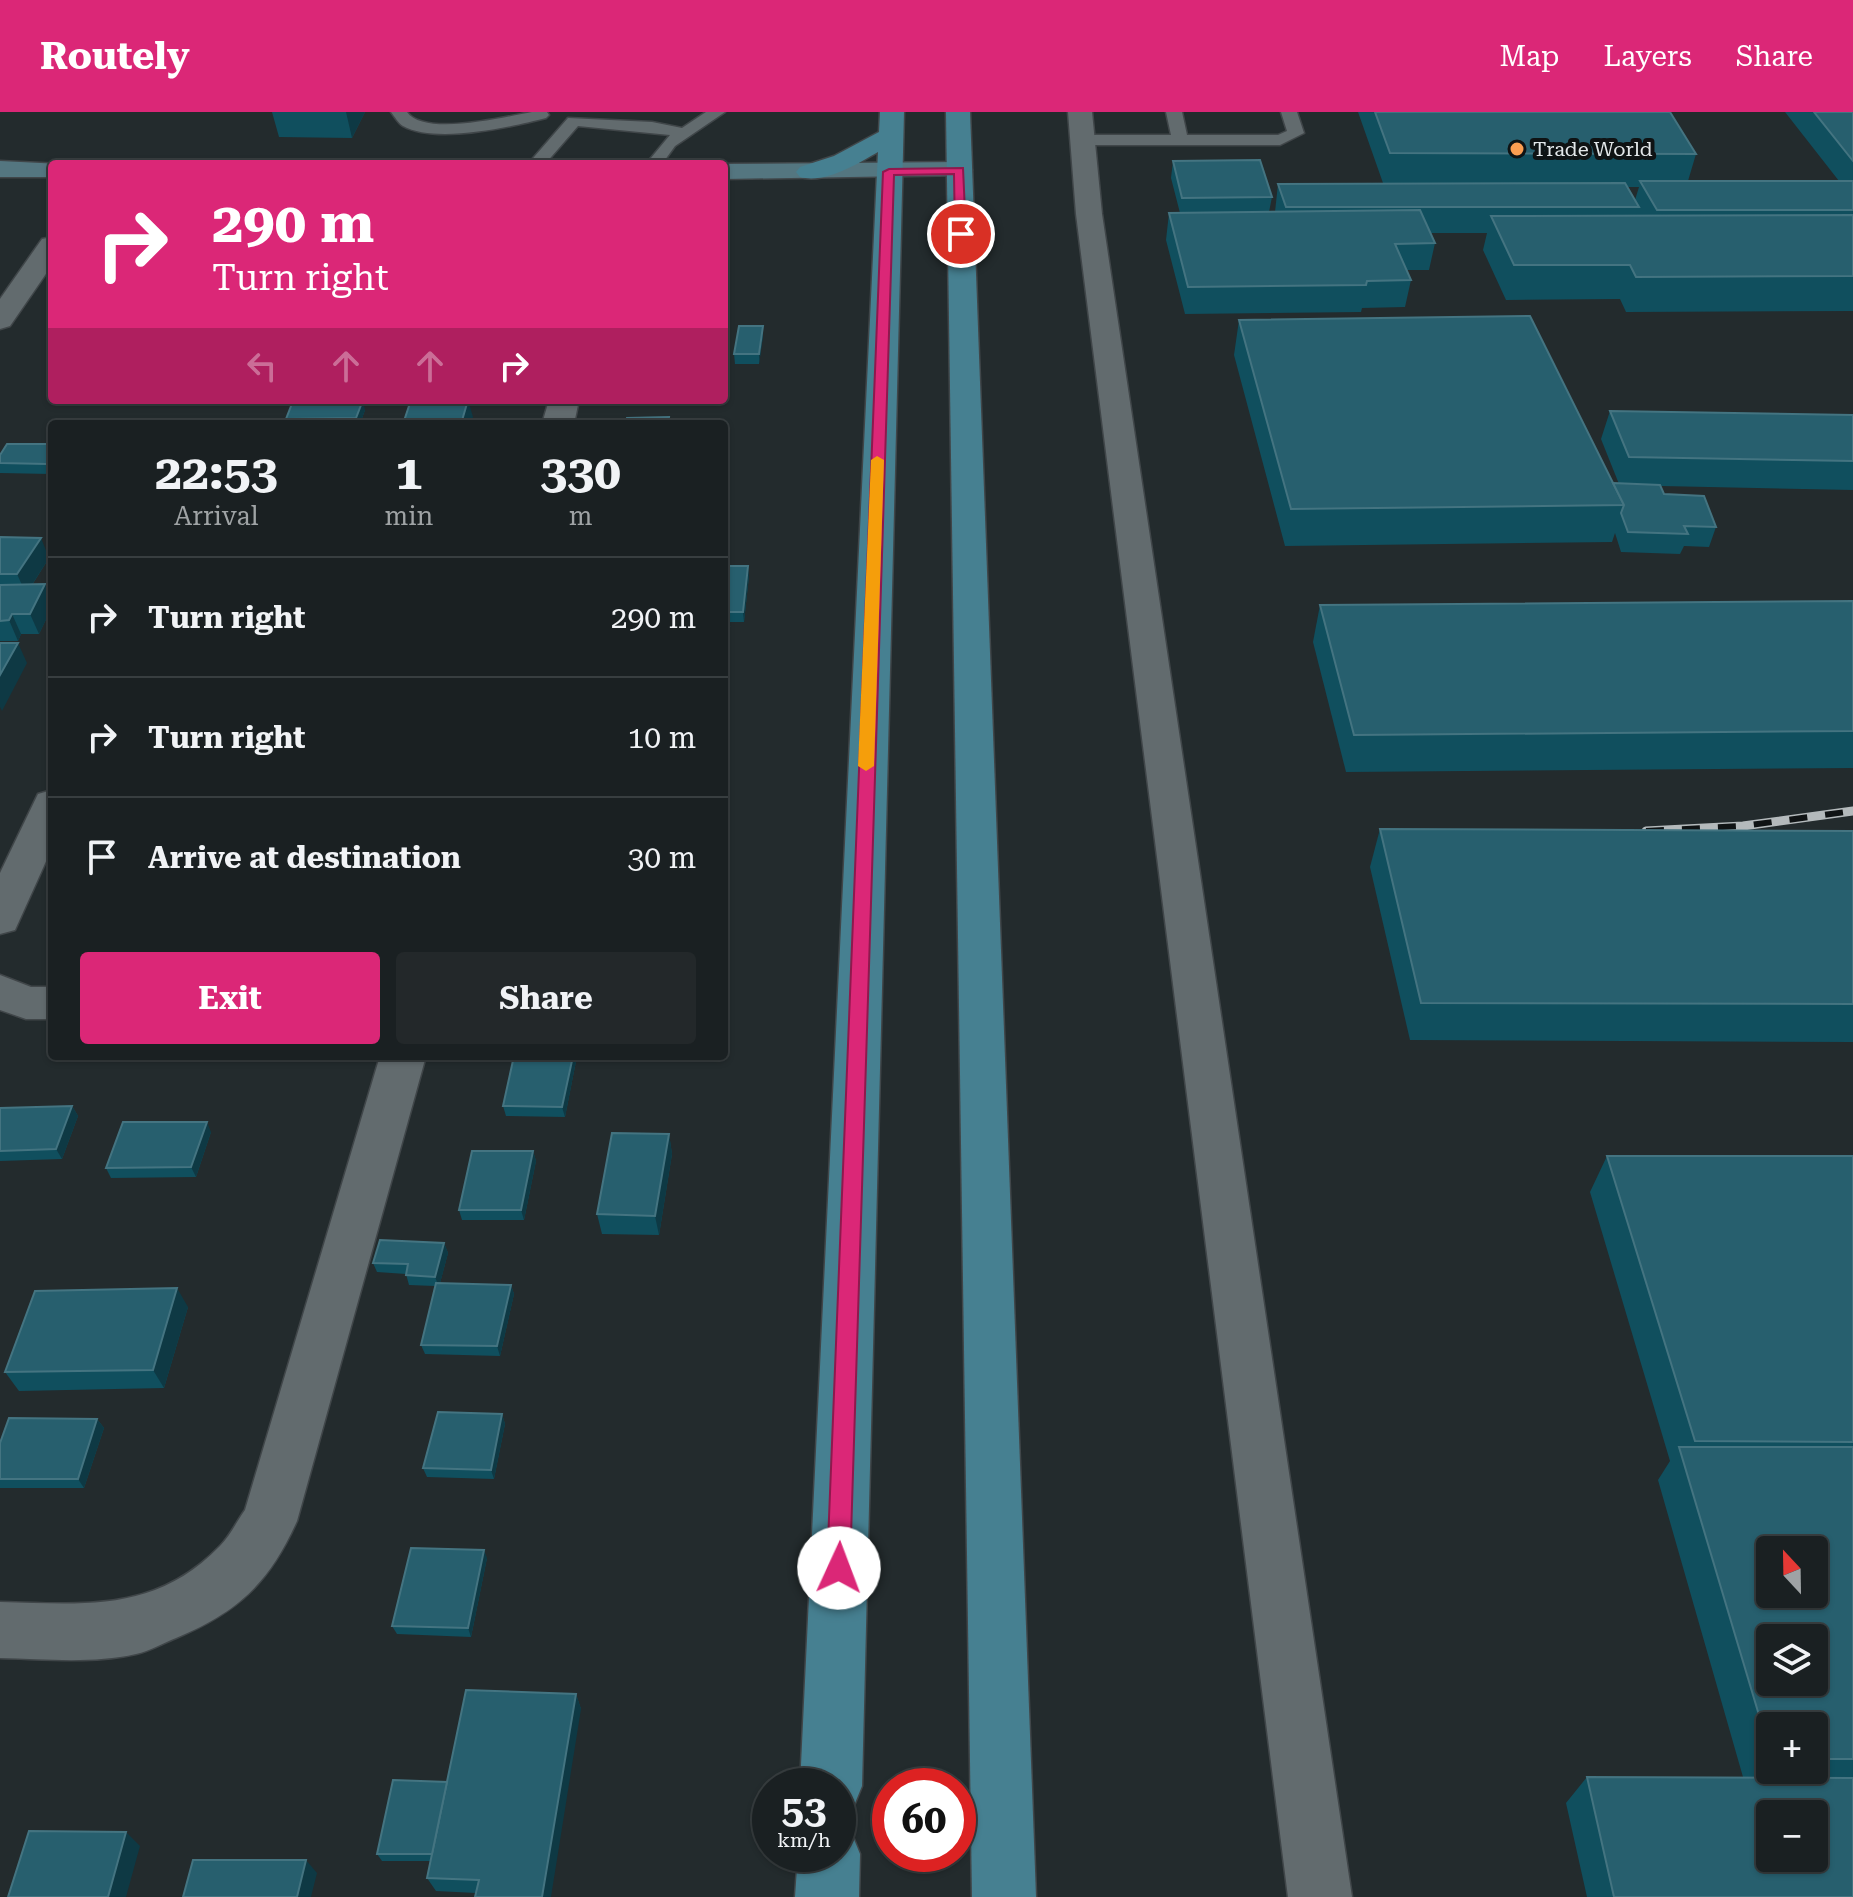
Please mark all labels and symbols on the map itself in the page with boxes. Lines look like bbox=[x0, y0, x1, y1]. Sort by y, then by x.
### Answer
place label: Trade World bbox=[1533, 137, 1653, 161]
marker: Trade World bbox=[1508, 140, 1526, 158]
pin bbox=[927, 200, 995, 268]
position arrow bbox=[797, 1526, 881, 1610]
north arrow bbox=[1756, 1536, 1828, 1608]
speed limit sign: 60 bbox=[872, 1768, 976, 1872]

